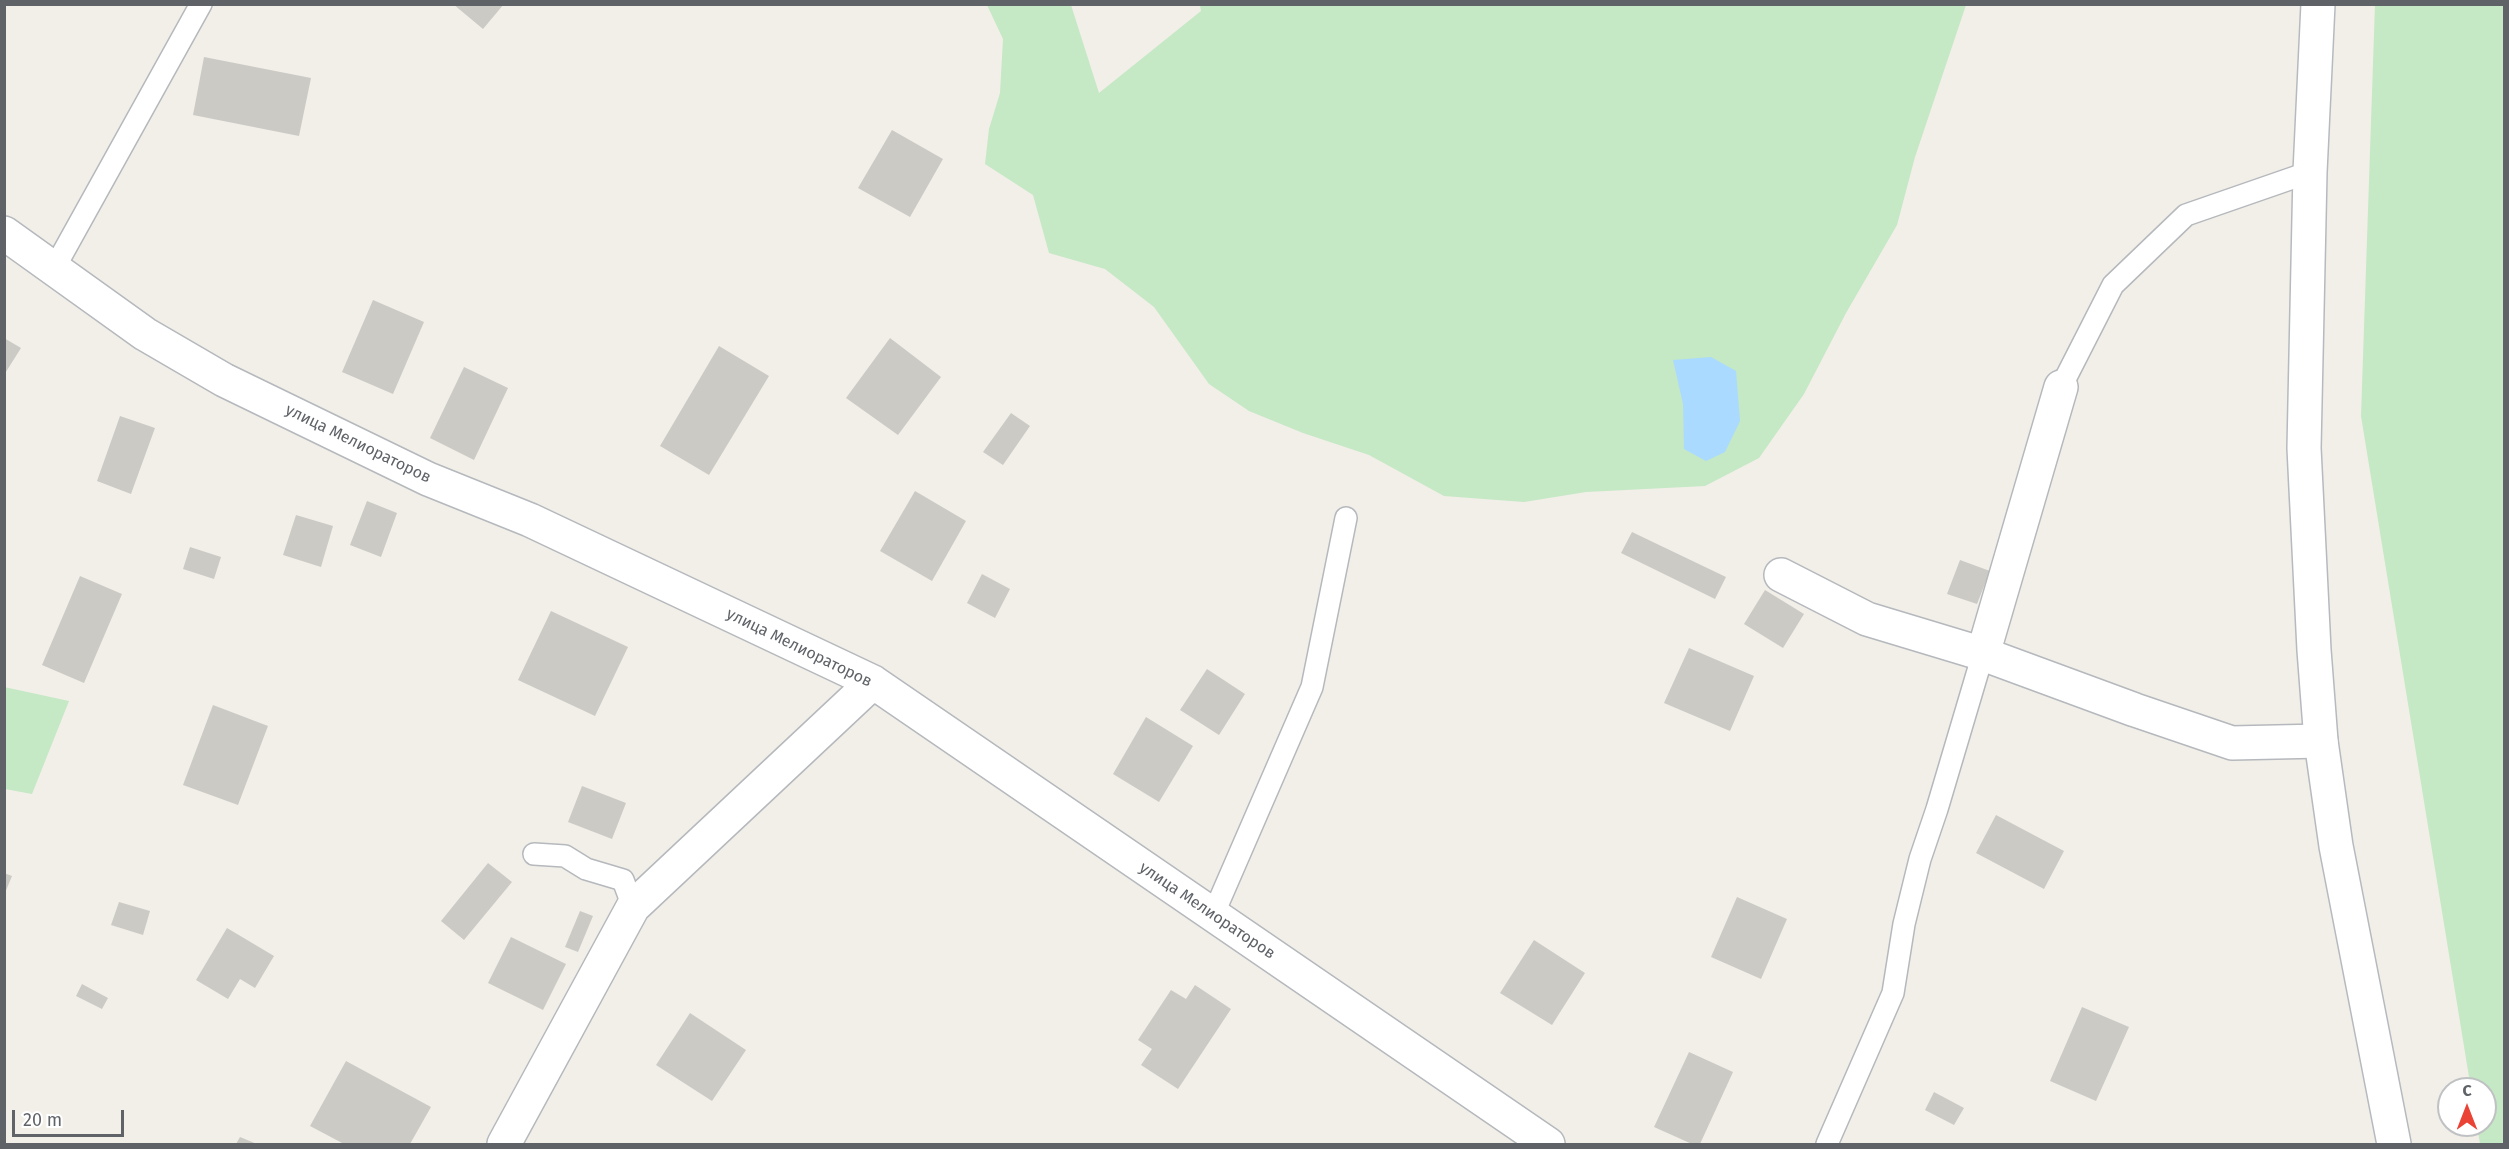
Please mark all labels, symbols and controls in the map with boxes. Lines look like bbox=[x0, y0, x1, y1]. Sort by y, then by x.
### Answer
street label: улица Мелиораторов bbox=[282, 400, 434, 488]
street label: улица Мелиораторов bbox=[723, 604, 875, 692]
street label: улица Мелиораторов bbox=[1135, 858, 1279, 964]
north arrow bbox=[2437, 1077, 2497, 1137]
text: С bbox=[2462, 1081, 2472, 1100]
scale bar bbox=[15, 1098, 128, 1136]
text: 20 m bbox=[23, 1109, 62, 1131]

